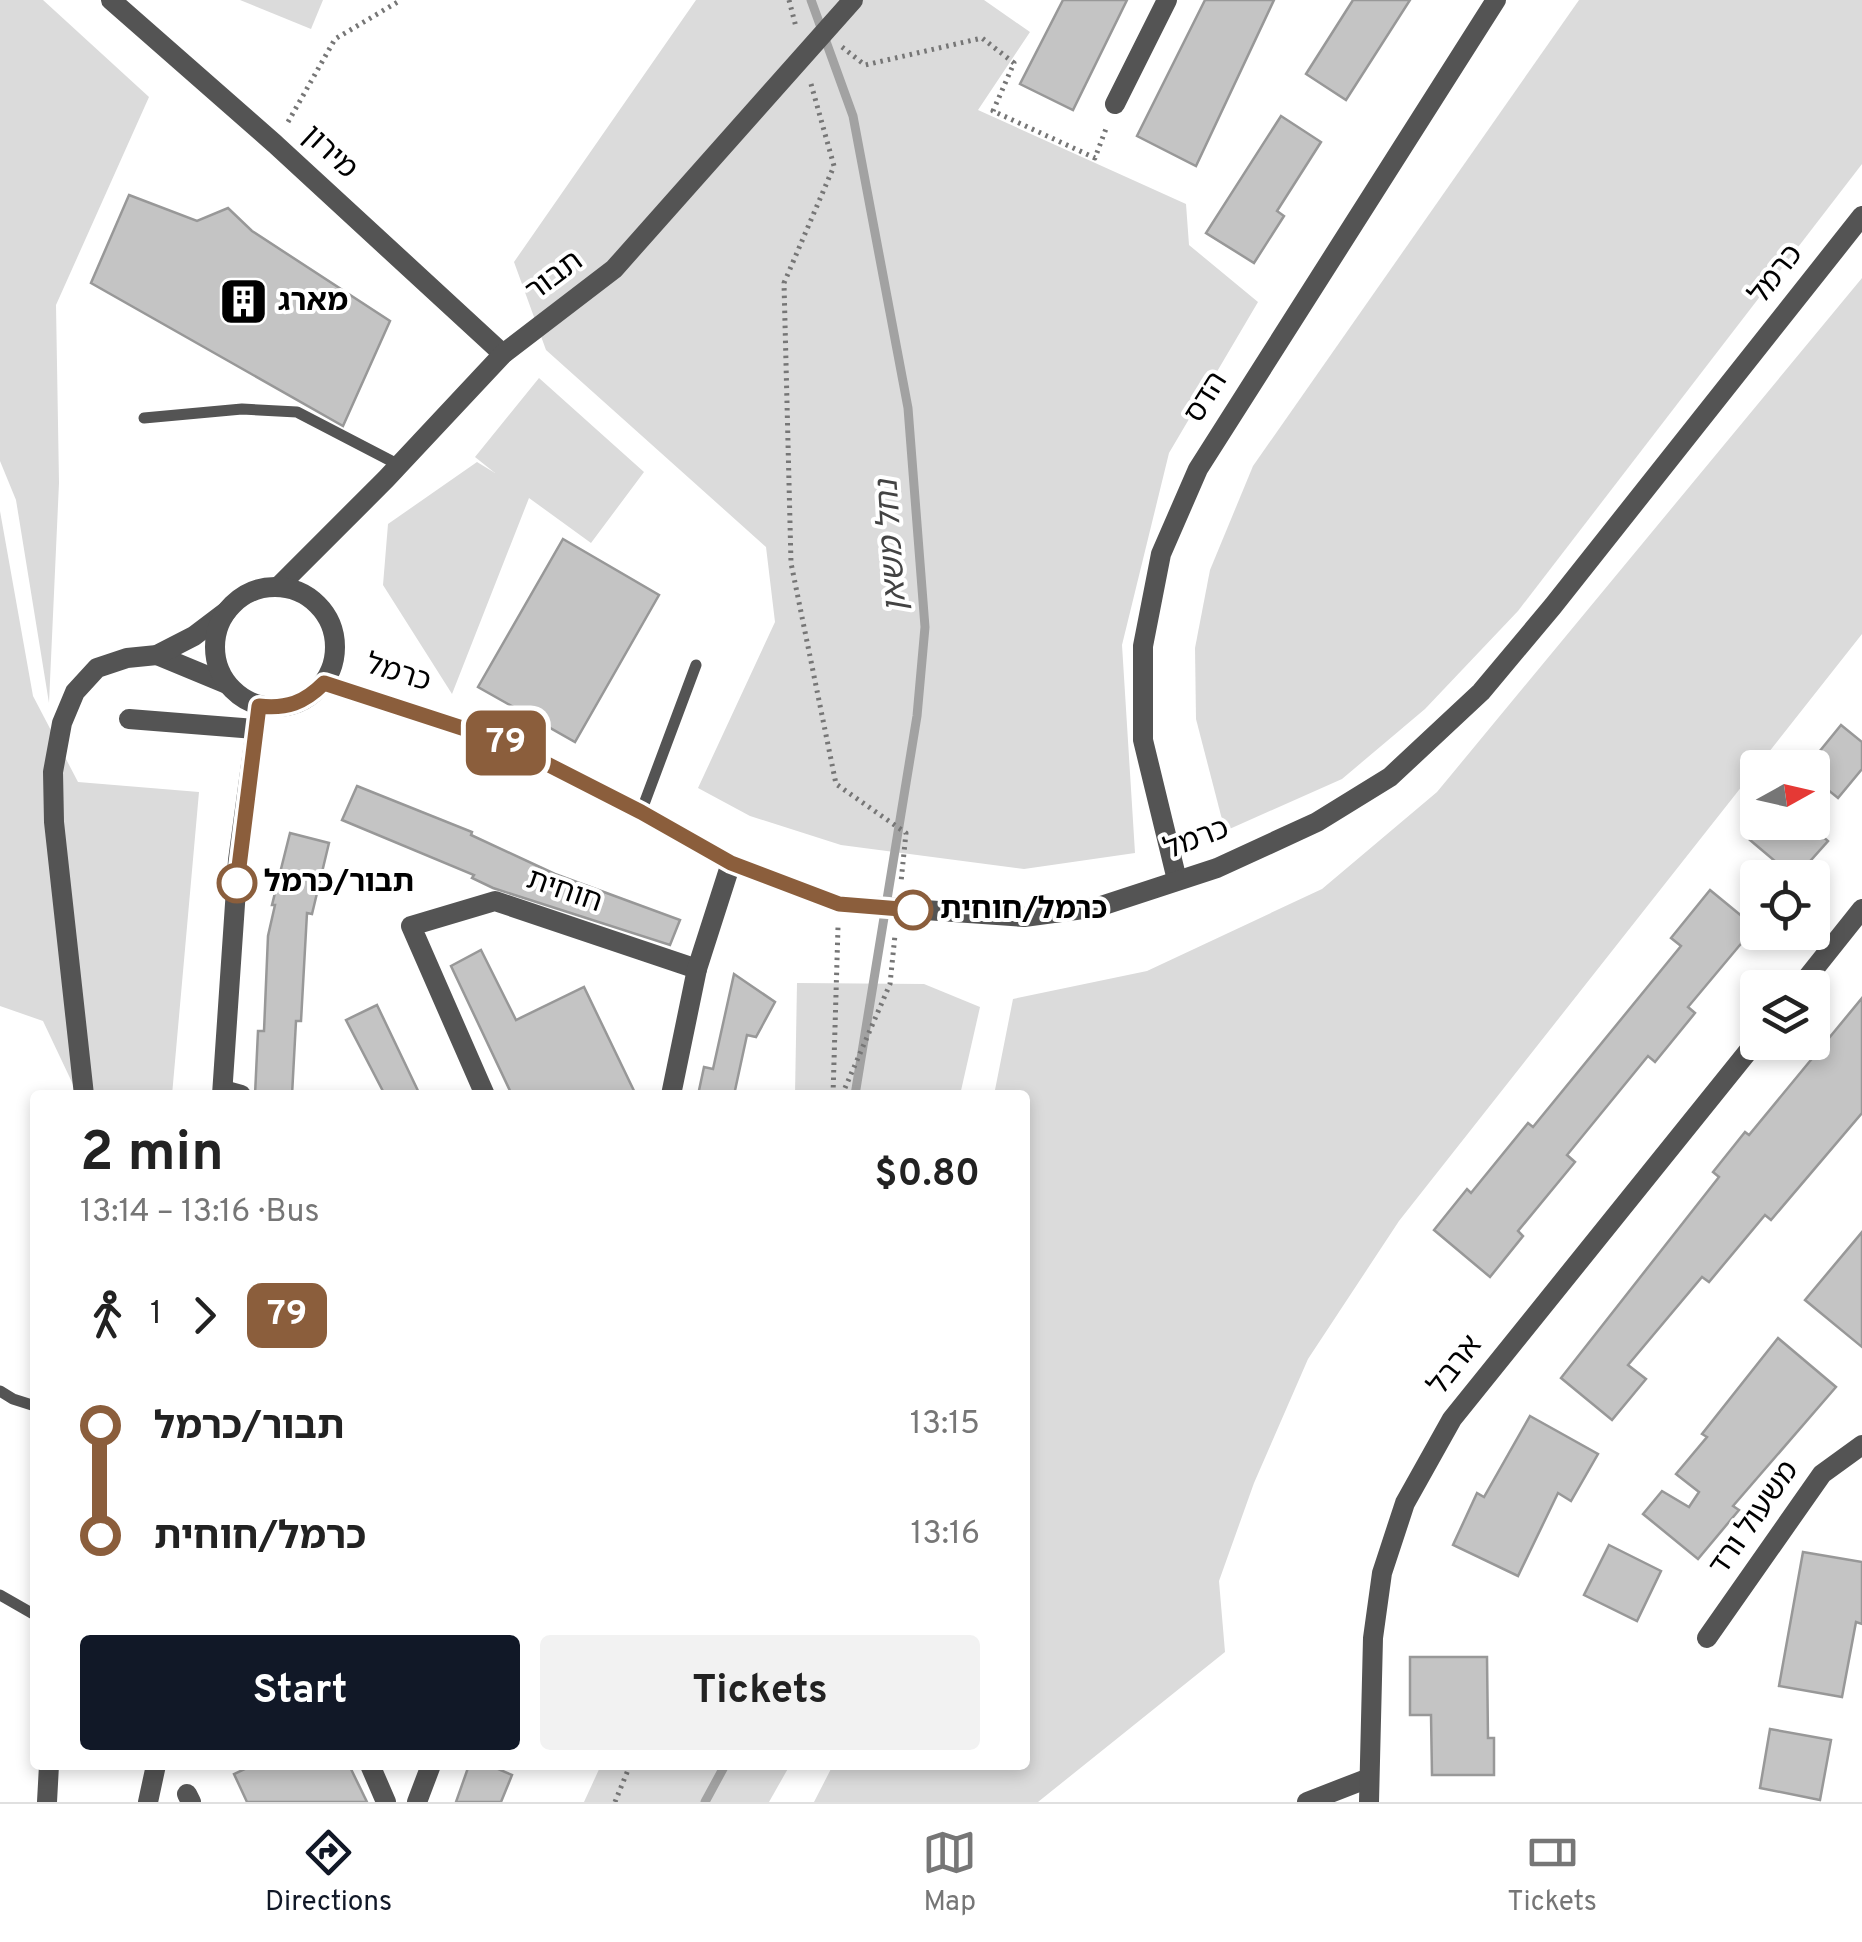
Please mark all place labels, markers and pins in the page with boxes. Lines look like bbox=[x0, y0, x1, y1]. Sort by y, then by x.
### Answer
building icon: מארג bbox=[217, 276, 269, 328]
place label: מארג bbox=[278, 284, 348, 321]
marker: תבור/כרמל bbox=[218, 864, 256, 902]
place label: תבור/כרמל bbox=[264, 865, 414, 902]
marker: כרמל/חוחית bbox=[894, 891, 932, 929]
place label: כרמל/חוחית bbox=[940, 892, 1107, 929]

